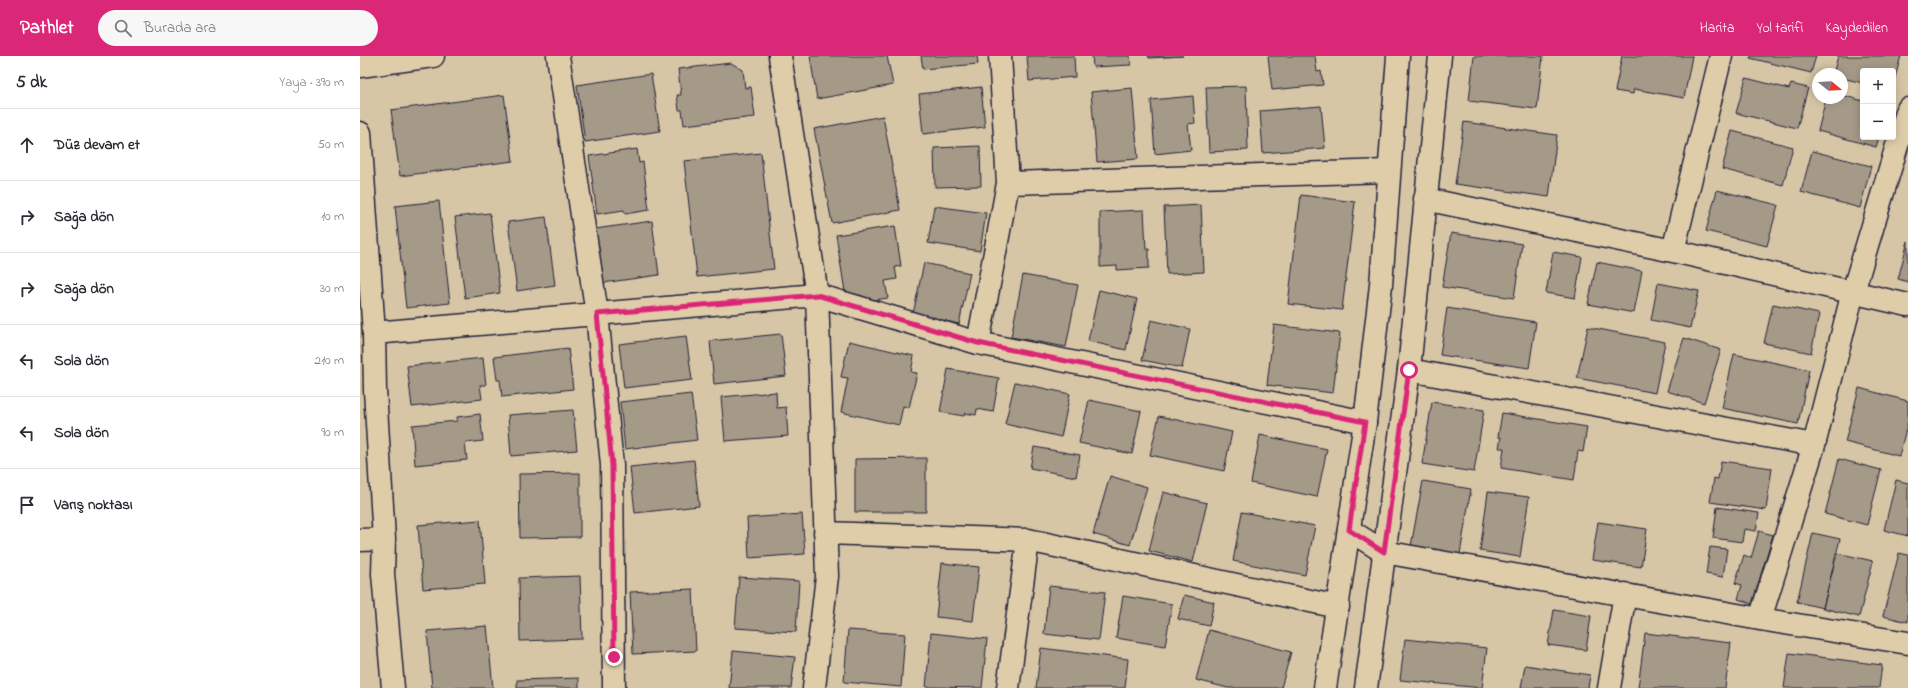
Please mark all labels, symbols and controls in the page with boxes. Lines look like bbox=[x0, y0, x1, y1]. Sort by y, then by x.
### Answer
search box bbox=[98, 10, 378, 46]
text: Pathlet bbox=[20, 15, 74, 42]
icon: search bbox=[112, 17, 134, 39]
text: Burada ara bbox=[144, 17, 216, 39]
text: Harita bbox=[1700, 18, 1735, 39]
text: Yol tarifi bbox=[1757, 18, 1803, 39]
text: Kaydedilen bbox=[1825, 18, 1888, 39]
north arrow bbox=[1812, 68, 1848, 104]
map controls bbox=[1860, 68, 1896, 140]
button: + bbox=[1860, 68, 1896, 104]
text: 5 dk bbox=[16, 70, 47, 95]
text: Yaya · 390 m bbox=[279, 73, 344, 92]
button: − bbox=[1860, 104, 1896, 140]
icon: ahead bbox=[16, 134, 38, 156]
text: Düz devam et bbox=[54, 134, 140, 156]
text: 50 m bbox=[318, 135, 344, 154]
icon: right bbox=[16, 206, 38, 228]
text: Sağa dön bbox=[54, 206, 114, 228]
text: 10 m bbox=[321, 207, 344, 226]
icon: right bbox=[16, 278, 38, 300]
text: Sağa dön bbox=[54, 278, 114, 300]
text: 30 m bbox=[320, 279, 344, 298]
icon: left bbox=[16, 350, 38, 372]
text: Sola dön bbox=[54, 350, 109, 372]
text: 210 m bbox=[314, 351, 344, 370]
route start bbox=[1400, 361, 1418, 379]
icon: left bbox=[16, 422, 38, 444]
text: Sola dön bbox=[54, 422, 109, 444]
text: 90 m bbox=[321, 423, 344, 442]
icon: arrive bbox=[16, 494, 38, 516]
text: Varış noktası bbox=[54, 494, 133, 516]
route end bbox=[605, 648, 623, 666]

